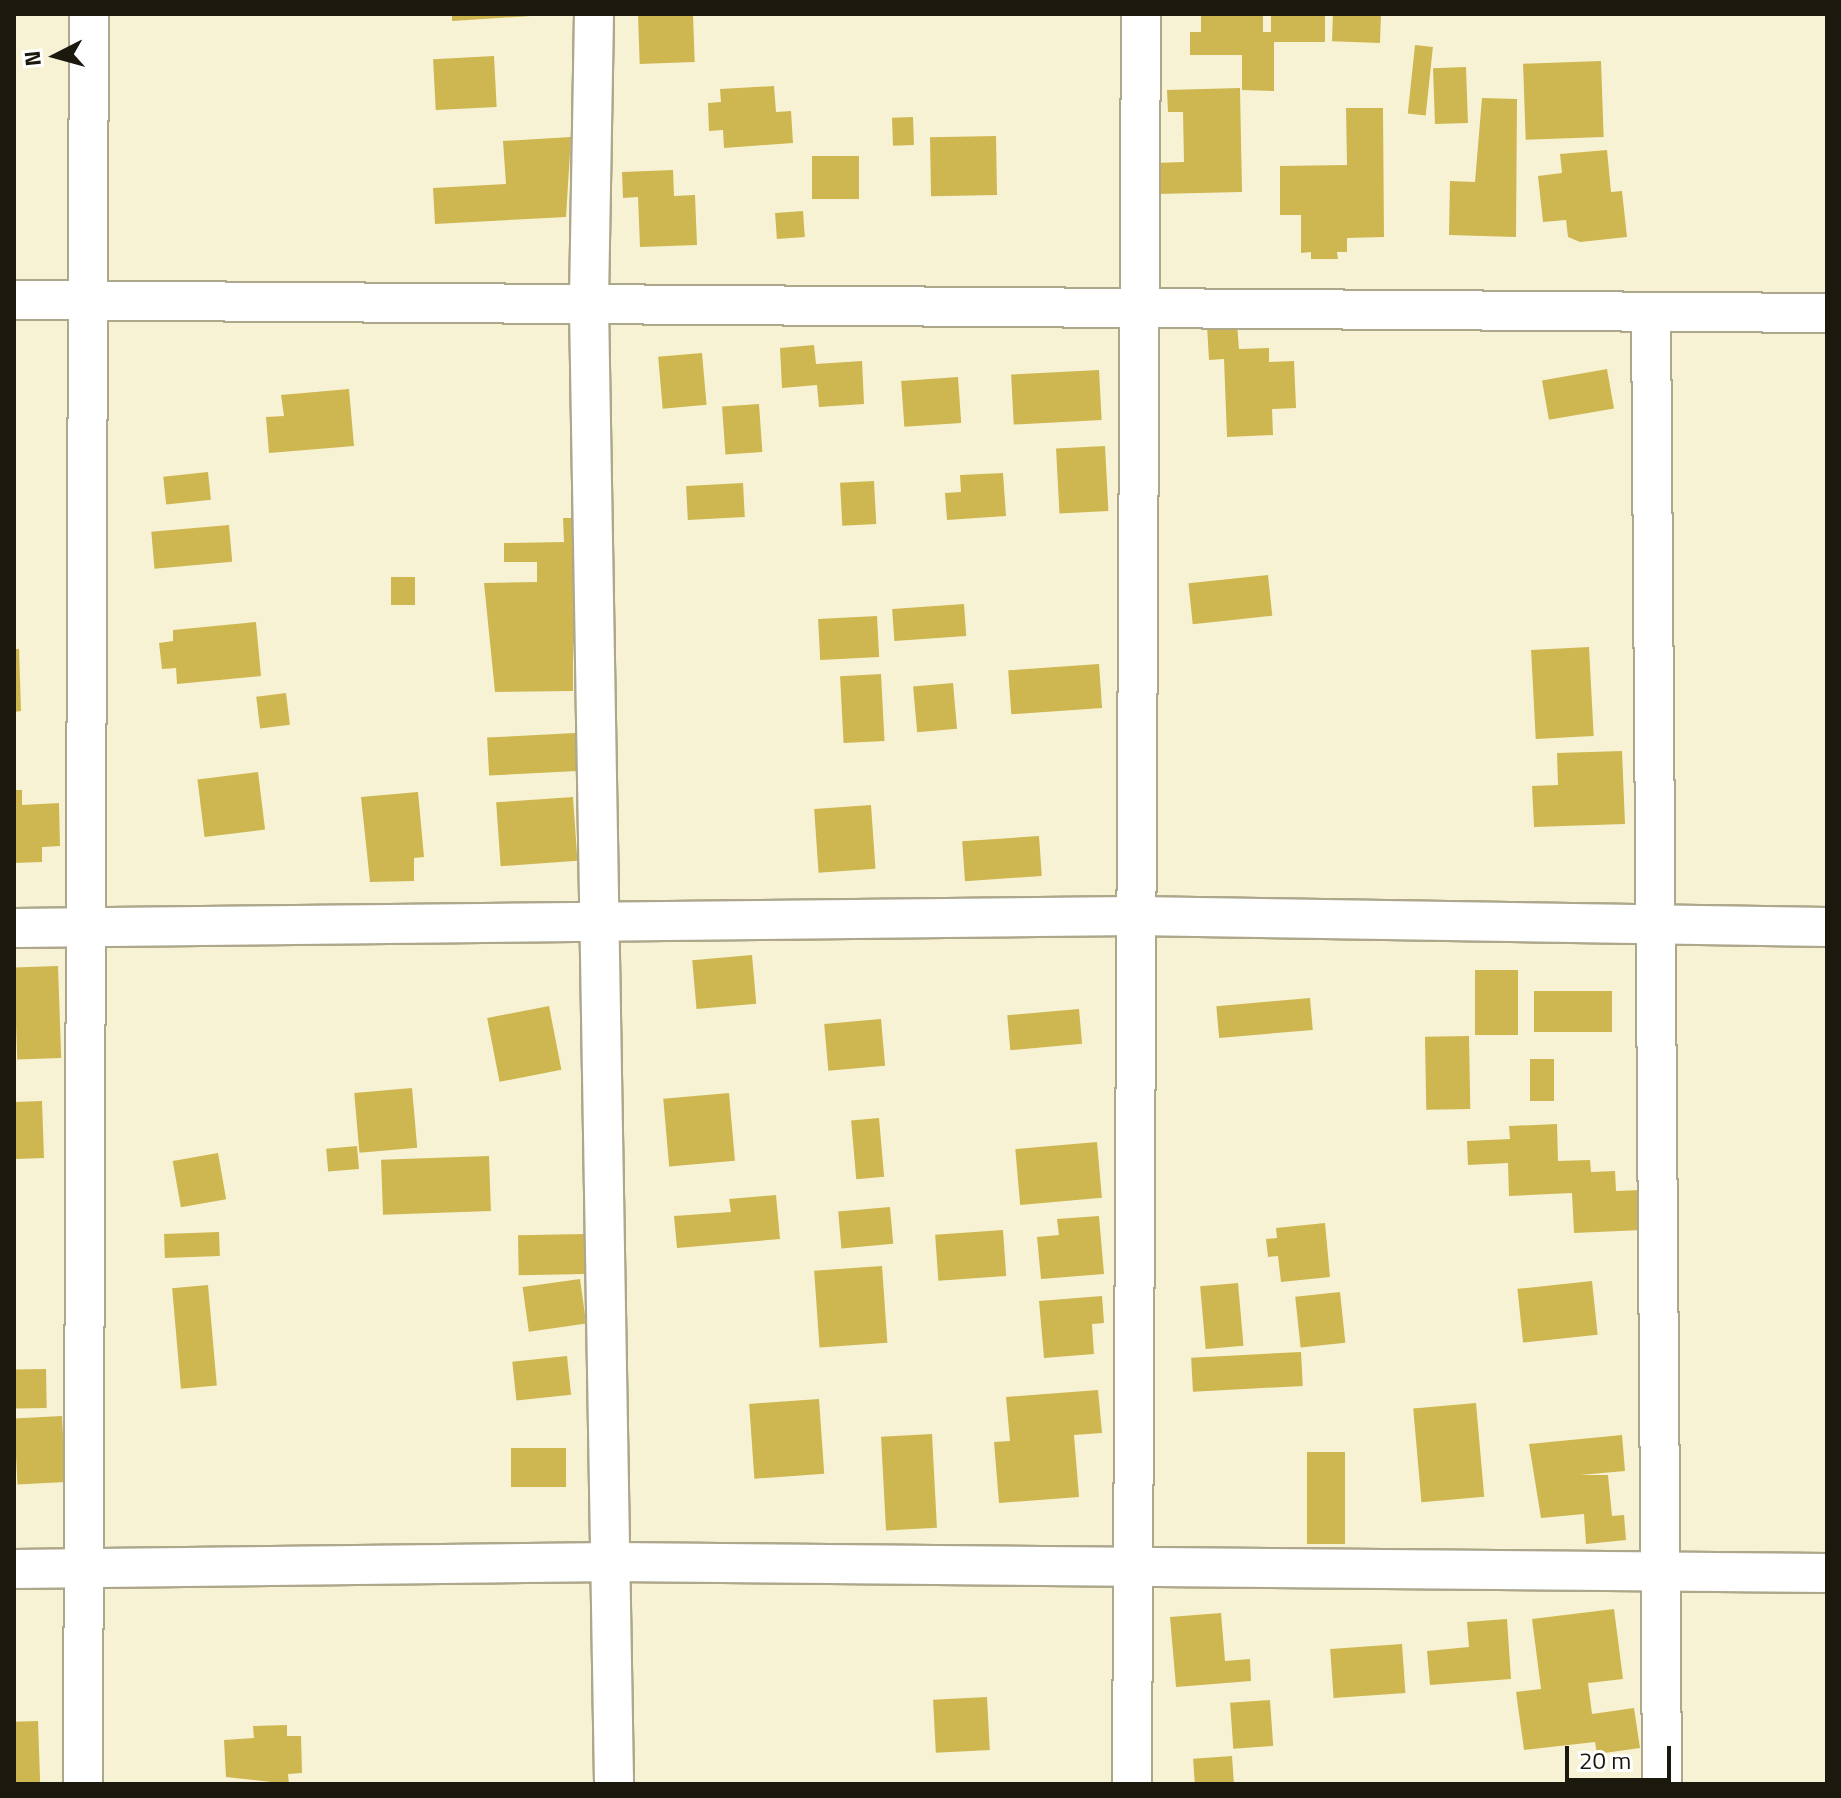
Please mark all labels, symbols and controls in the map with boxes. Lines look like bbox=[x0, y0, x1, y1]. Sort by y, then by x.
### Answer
north arrow bbox=[16, 16, 96, 96]
text: N bbox=[14, 49, 50, 68]
scale bar bbox=[1569, 1730, 1675, 1780]
text: 20 m bbox=[1579, 1742, 1631, 1778]

